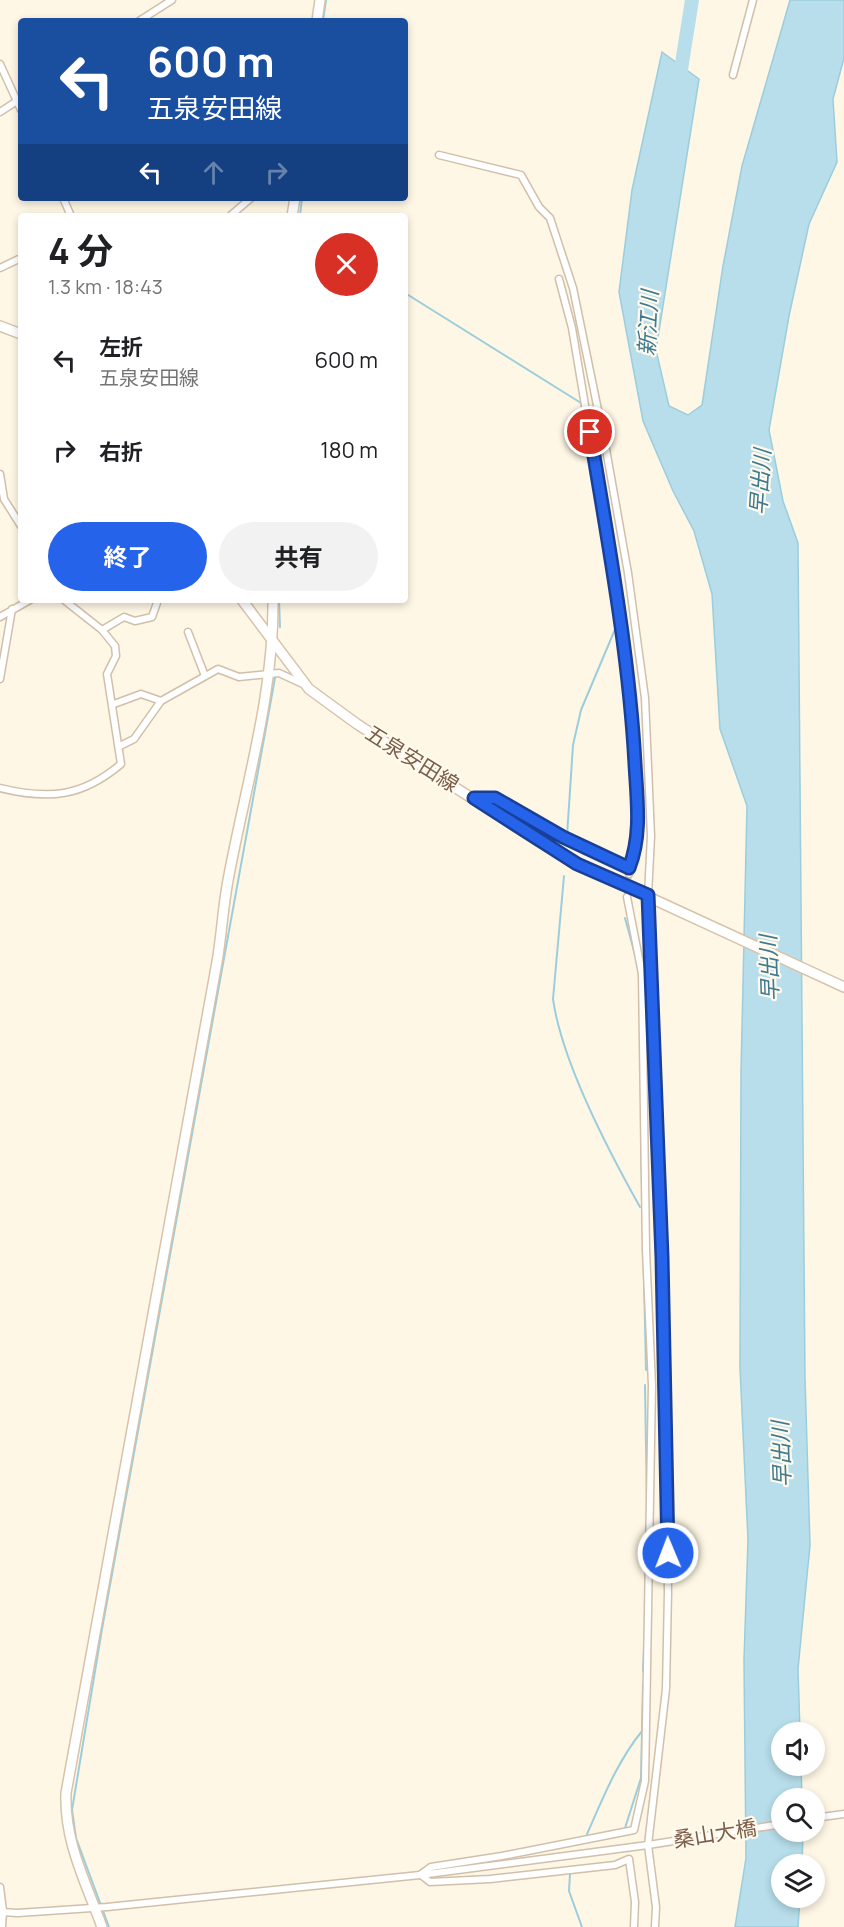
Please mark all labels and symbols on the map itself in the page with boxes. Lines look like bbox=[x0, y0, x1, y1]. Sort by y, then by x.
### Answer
water label: 新江川 bbox=[631, 287, 665, 357]
pin bbox=[564, 406, 615, 457]
water label: 早出川 bbox=[743, 446, 777, 516]
street label: 五泉安田線 bbox=[361, 718, 464, 798]
water label: 早出川 bbox=[753, 933, 785, 1002]
water label: 早出川 bbox=[765, 1419, 797, 1488]
position arrow bbox=[636, 1521, 700, 1585]
street label: 桑山大橋 bbox=[671, 1813, 759, 1853]

